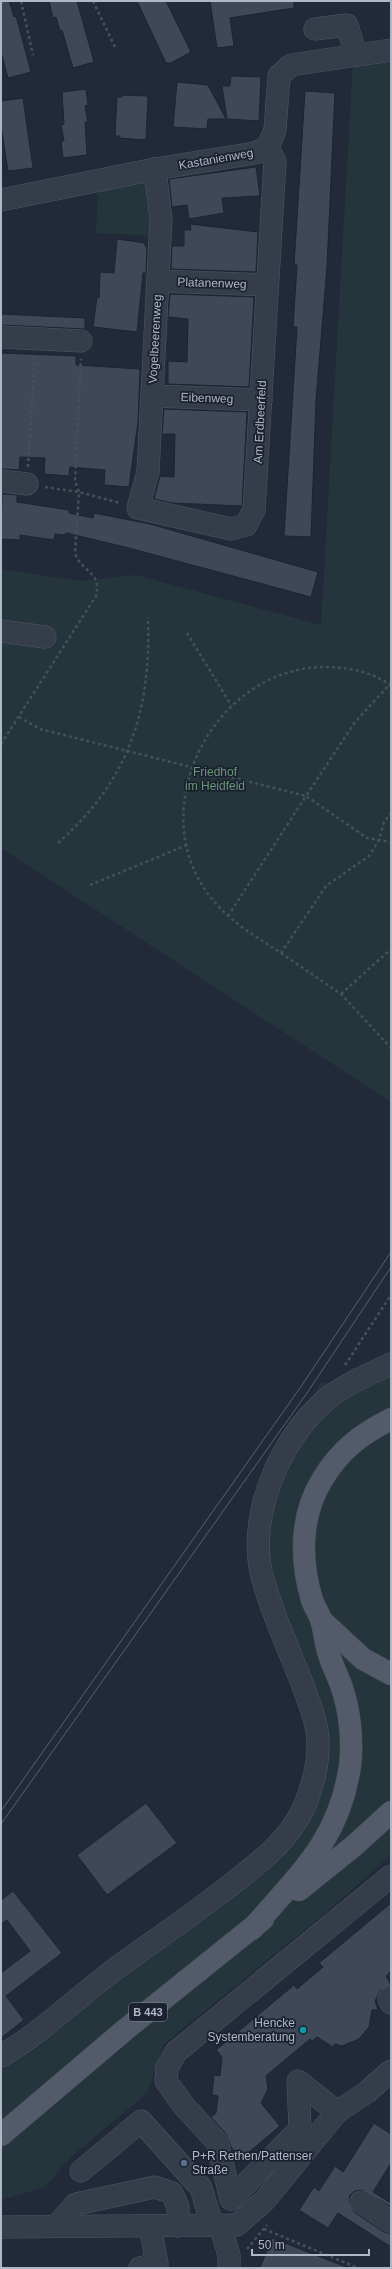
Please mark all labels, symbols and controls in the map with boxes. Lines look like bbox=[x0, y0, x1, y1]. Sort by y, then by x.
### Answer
street label: Kastanienweg bbox=[178, 146, 254, 172]
street label: Platanenweg bbox=[177, 275, 247, 291]
street label: Vogelbeerenweg bbox=[146, 294, 164, 384]
street label: Am Erdbeerfeld bbox=[251, 380, 269, 464]
street label: Eibenweg bbox=[180, 390, 234, 406]
park label: Friedhof im Heidfeld bbox=[185, 765, 245, 793]
road number: B 443 bbox=[129, 2003, 167, 2021]
place label: Hencke Systemberatung bbox=[208, 2016, 295, 2044]
marker: Hencke Systemberatung bbox=[298, 2025, 308, 2035]
place label: P+R Rethen/Pattenser Straße bbox=[192, 2149, 312, 2177]
marker: P+R Rethen/Pattenser Straße bbox=[179, 2158, 189, 2168]
scale bar bbox=[252, 2231, 369, 2257]
text: 50 m bbox=[258, 2238, 285, 2252]

